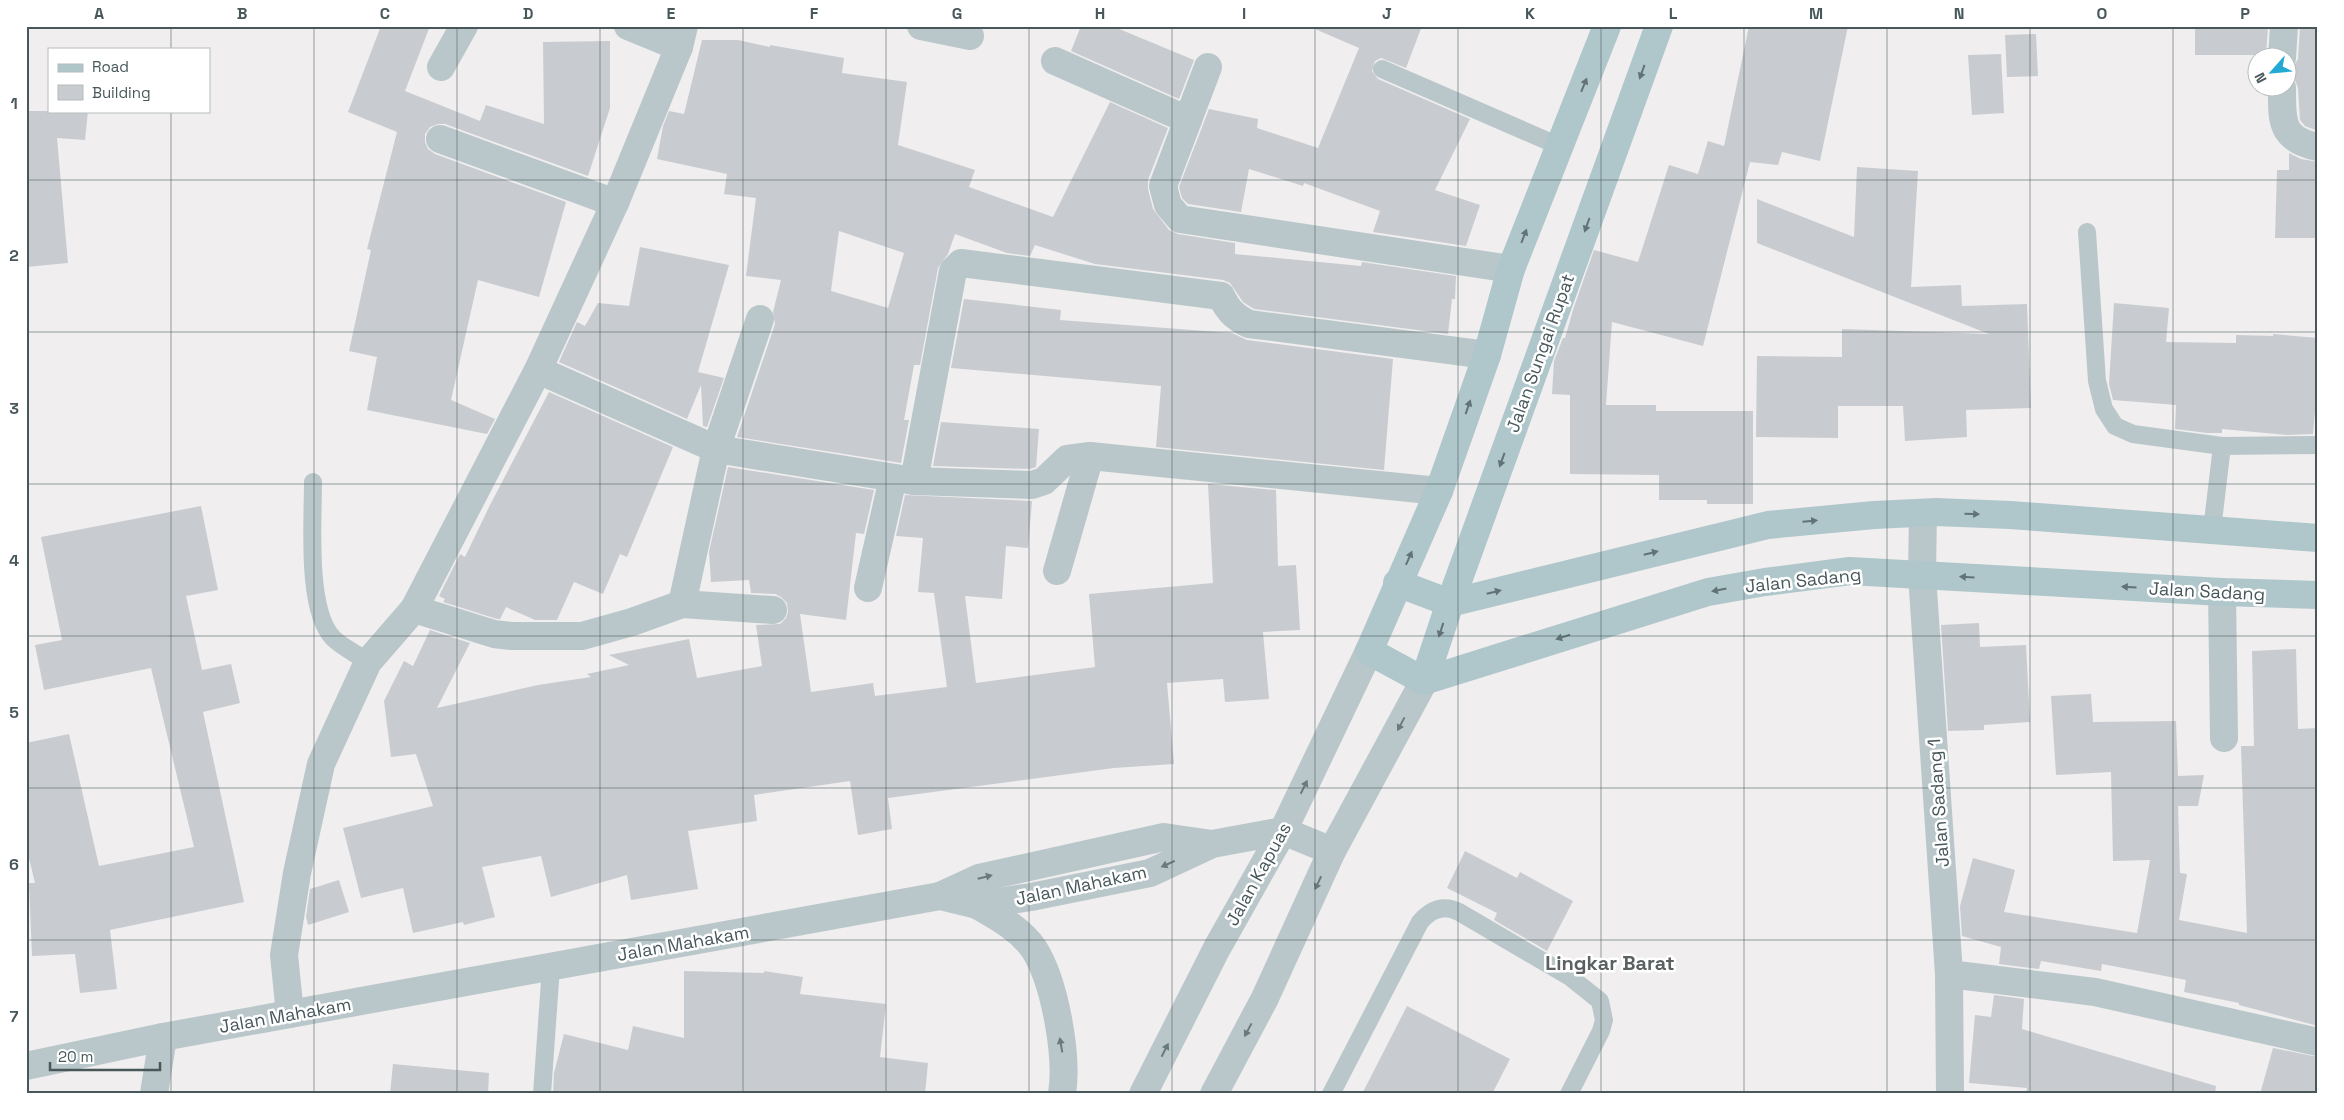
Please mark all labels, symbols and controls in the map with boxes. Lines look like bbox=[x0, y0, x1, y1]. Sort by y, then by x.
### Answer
text: A bbox=[94, 3, 104, 24]
text: B bbox=[237, 3, 247, 24]
text: C bbox=[380, 3, 390, 24]
text: D bbox=[523, 3, 533, 24]
text: E bbox=[667, 3, 676, 24]
text: F bbox=[810, 3, 819, 24]
text: G bbox=[952, 3, 962, 24]
text: H bbox=[1095, 3, 1105, 24]
text: I bbox=[1242, 3, 1246, 24]
text: J bbox=[1382, 3, 1392, 24]
text: K bbox=[1525, 3, 1535, 24]
text: L bbox=[1669, 3, 1678, 24]
text: M bbox=[1809, 3, 1823, 24]
text: N bbox=[1954, 3, 1964, 24]
text: O bbox=[2097, 3, 2108, 24]
text: P bbox=[2240, 3, 2250, 24]
legend bbox=[48, 48, 210, 112]
north arrow bbox=[2246, 48, 2296, 98]
text: Road bbox=[92, 57, 129, 76]
one-way arrow bbox=[1638, 65, 1646, 80]
text: N bbox=[2250, 70, 2271, 86]
one-way arrow bbox=[1580, 78, 1588, 92]
text: Building bbox=[92, 83, 151, 102]
text: 1 bbox=[10, 93, 18, 114]
one-way arrow bbox=[1583, 218, 1591, 233]
one-way arrow bbox=[1520, 228, 1528, 243]
text: 2 bbox=[9, 245, 19, 266]
street label: Jalan Sungai Rupat bbox=[1501, 271, 1579, 435]
text: 3 bbox=[9, 398, 19, 419]
one-way arrow bbox=[1464, 399, 1472, 414]
one-way arrow bbox=[1498, 453, 1506, 468]
one-way arrow bbox=[1965, 510, 1981, 518]
one-way arrow bbox=[1802, 517, 1818, 525]
one-way arrow bbox=[1644, 548, 1659, 556]
text: 4 bbox=[9, 550, 19, 571]
one-way arrow bbox=[1405, 551, 1413, 565]
street label: Jalan Sadang bbox=[1744, 562, 1862, 598]
one-way arrow bbox=[1959, 573, 1975, 581]
street label: Jalan Sadang bbox=[2148, 576, 2266, 606]
one-way arrow bbox=[2121, 582, 2137, 590]
one-way arrow bbox=[1710, 587, 1726, 595]
one-way arrow bbox=[1486, 588, 1501, 596]
one-way arrow bbox=[1437, 622, 1445, 637]
one-way arrow bbox=[1556, 634, 1571, 642]
text: 5 bbox=[9, 702, 19, 723]
one-way arrow bbox=[1397, 716, 1405, 731]
street label: Jalan Sadang 1 bbox=[1922, 738, 1954, 868]
one-way arrow bbox=[1300, 780, 1308, 794]
street label: Jalan Kapuas bbox=[1220, 818, 1296, 930]
text: 6 bbox=[9, 854, 19, 875]
street label: Jalan Mahakam bbox=[1013, 860, 1149, 910]
one-way arrow bbox=[1161, 861, 1175, 869]
one-way arrow bbox=[978, 873, 993, 881]
one-way arrow bbox=[1313, 876, 1321, 890]
street label: Jalan Mahakam bbox=[615, 920, 751, 966]
district label: Lingkar Barat bbox=[1545, 950, 1675, 976]
street label: Jalan Mahakam bbox=[217, 992, 353, 1038]
text: 7 bbox=[10, 1006, 19, 1027]
one-way arrow bbox=[1244, 1023, 1252, 1037]
one-way arrow bbox=[1057, 1037, 1065, 1053]
scale bar bbox=[50, 1040, 160, 1072]
one-way arrow bbox=[1161, 1043, 1169, 1058]
text: 20 m bbox=[58, 1047, 93, 1066]

